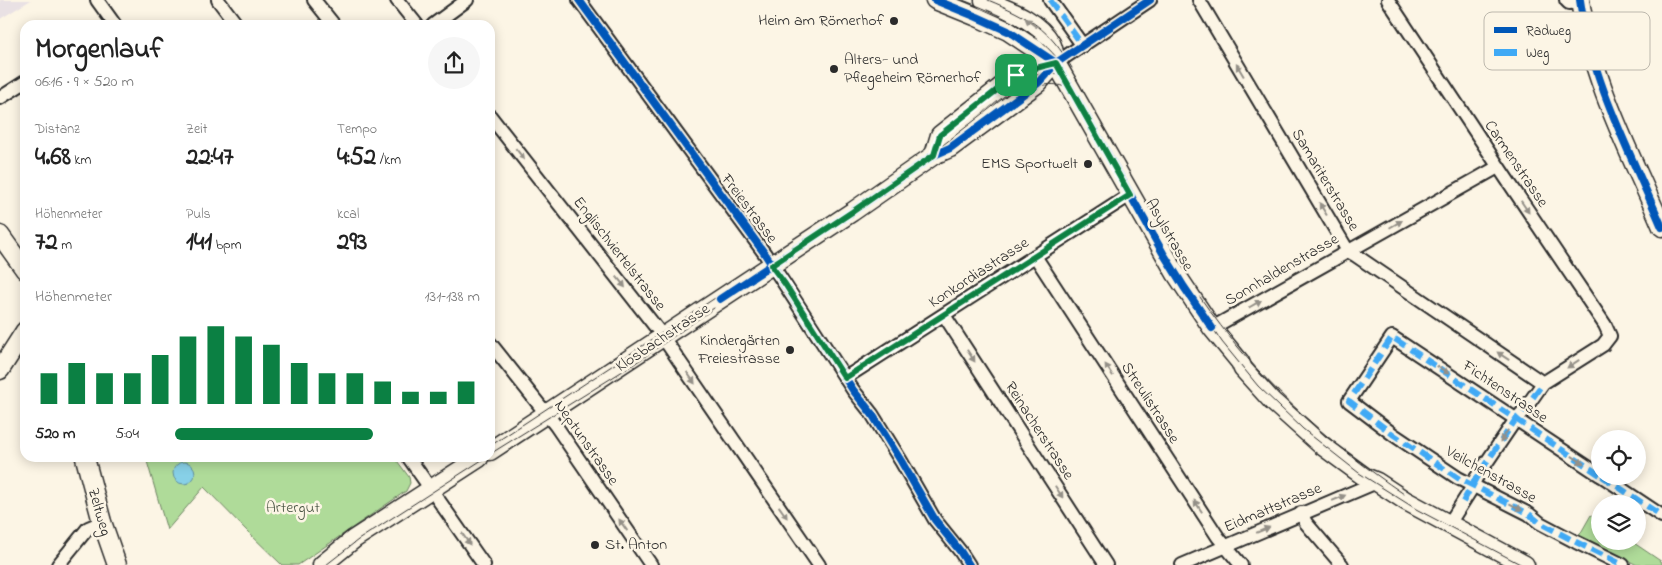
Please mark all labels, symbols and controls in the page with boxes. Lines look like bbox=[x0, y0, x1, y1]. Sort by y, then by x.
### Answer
place label: Heim am Römerhof bbox=[758, 9, 885, 33]
legend bbox=[1484, 12, 1650, 70]
marker: Heim am Römerhof bbox=[888, 15, 900, 27]
one-way arrow bbox=[1024, 18, 1038, 28]
text: Radweg bbox=[1526, 21, 1571, 43]
text: Morgenlauf bbox=[35, 30, 163, 71]
button: share bbox=[428, 37, 480, 89]
text: Weg bbox=[1526, 43, 1549, 65]
place label: Alters- und Pflegeheim Römerhof bbox=[844, 48, 982, 90]
pin bbox=[995, 54, 1037, 96]
icon: arrive bbox=[1002, 61, 1030, 89]
marker: Alters- und Pflegeheim Römerhof bbox=[828, 63, 840, 75]
one-way arrow bbox=[1236, 63, 1245, 76]
text: 06:16 · 9 × 520 m bbox=[35, 70, 134, 94]
street label: Carmenstrasse bbox=[1478, 116, 1554, 213]
text: Distanz bbox=[35, 119, 80, 140]
text: Zeit bbox=[186, 119, 207, 140]
text: Tempo bbox=[337, 119, 377, 140]
street label: Samariterstrasse bbox=[1285, 124, 1366, 237]
text: 4.68 bbox=[35, 140, 71, 176]
text: 22:47 bbox=[186, 140, 234, 176]
text: 4:52 bbox=[337, 140, 376, 176]
one-way arrow bbox=[515, 147, 526, 160]
text: km bbox=[71, 150, 91, 171]
text: /km bbox=[376, 150, 401, 171]
place label: EMS Sportwelt bbox=[981, 152, 1079, 176]
marker: EMS Sportwelt bbox=[1082, 158, 1094, 170]
street label: Freiestrasse bbox=[714, 168, 784, 250]
street label: Englischviertelstrasse bbox=[567, 192, 672, 317]
street label: Asylstrasse bbox=[1139, 194, 1200, 276]
one-way arrow bbox=[1520, 200, 1530, 214]
one-way arrow bbox=[1319, 203, 1328, 216]
text: Höhenmeter bbox=[35, 204, 102, 225]
text: Puls bbox=[186, 204, 211, 225]
text: kcal bbox=[337, 204, 359, 225]
one-way arrow bbox=[1389, 220, 1404, 228]
text: 72 bbox=[35, 225, 58, 261]
text: 141 bbox=[186, 225, 212, 261]
text: 293 bbox=[337, 225, 367, 261]
street label: Sonnhaldenstrasse bbox=[1221, 227, 1344, 312]
street label: Konkordiastrasse bbox=[924, 231, 1035, 314]
text: m bbox=[58, 235, 72, 256]
text: bpm bbox=[212, 235, 242, 256]
one-way arrow bbox=[615, 275, 626, 288]
text: Höhenmeter bbox=[35, 285, 112, 309]
text: 131–138 m bbox=[424, 285, 480, 309]
street label: Klosbachstrasse bbox=[611, 297, 716, 379]
one-way arrow bbox=[1248, 300, 1262, 308]
place label: Kindergärten Freiestrasse bbox=[697, 329, 781, 371]
marker: Kindergärten Freiestrasse bbox=[784, 344, 796, 356]
one-way arrow bbox=[966, 349, 975, 363]
one-way arrow bbox=[1496, 351, 1510, 361]
street label: Fichtenstrasse bbox=[1456, 354, 1553, 430]
street label: Streulistrasse bbox=[1115, 357, 1186, 449]
one-way arrow bbox=[1566, 359, 1579, 368]
one-way arrow bbox=[1105, 363, 1114, 376]
one-way arrow bbox=[1436, 365, 1449, 375]
one-way arrow bbox=[686, 371, 696, 385]
street label: Reinacherstrasse bbox=[998, 377, 1080, 486]
street label: Neptunstrasse bbox=[548, 395, 625, 491]
text: 520 m bbox=[35, 422, 75, 446]
text: 5:04 bbox=[115, 422, 139, 446]
one-way arrow bbox=[1499, 430, 1509, 443]
map controls bbox=[1591, 430, 1646, 550]
button: locate bbox=[1591, 430, 1646, 485]
street label: Veilchenstrasse bbox=[1440, 440, 1542, 510]
one-way arrow bbox=[1571, 455, 1585, 465]
street label: Eidmattstrasse bbox=[1220, 476, 1326, 539]
street label: Zeltweg bbox=[81, 485, 117, 539]
one-way arrow bbox=[1054, 486, 1064, 499]
one-way arrow bbox=[1332, 493, 1346, 501]
button: layers bbox=[1591, 495, 1646, 550]
park label: Artergut bbox=[266, 496, 321, 520]
one-way arrow bbox=[1193, 499, 1203, 513]
one-way arrow bbox=[1509, 503, 1523, 511]
one-way arrow bbox=[778, 505, 788, 519]
one-way arrow bbox=[618, 518, 628, 532]
one-way arrow bbox=[1256, 526, 1270, 534]
one-way arrow bbox=[461, 533, 471, 546]
place label: St. Anton bbox=[605, 533, 667, 557]
marker: St. Anton bbox=[589, 539, 601, 551]

